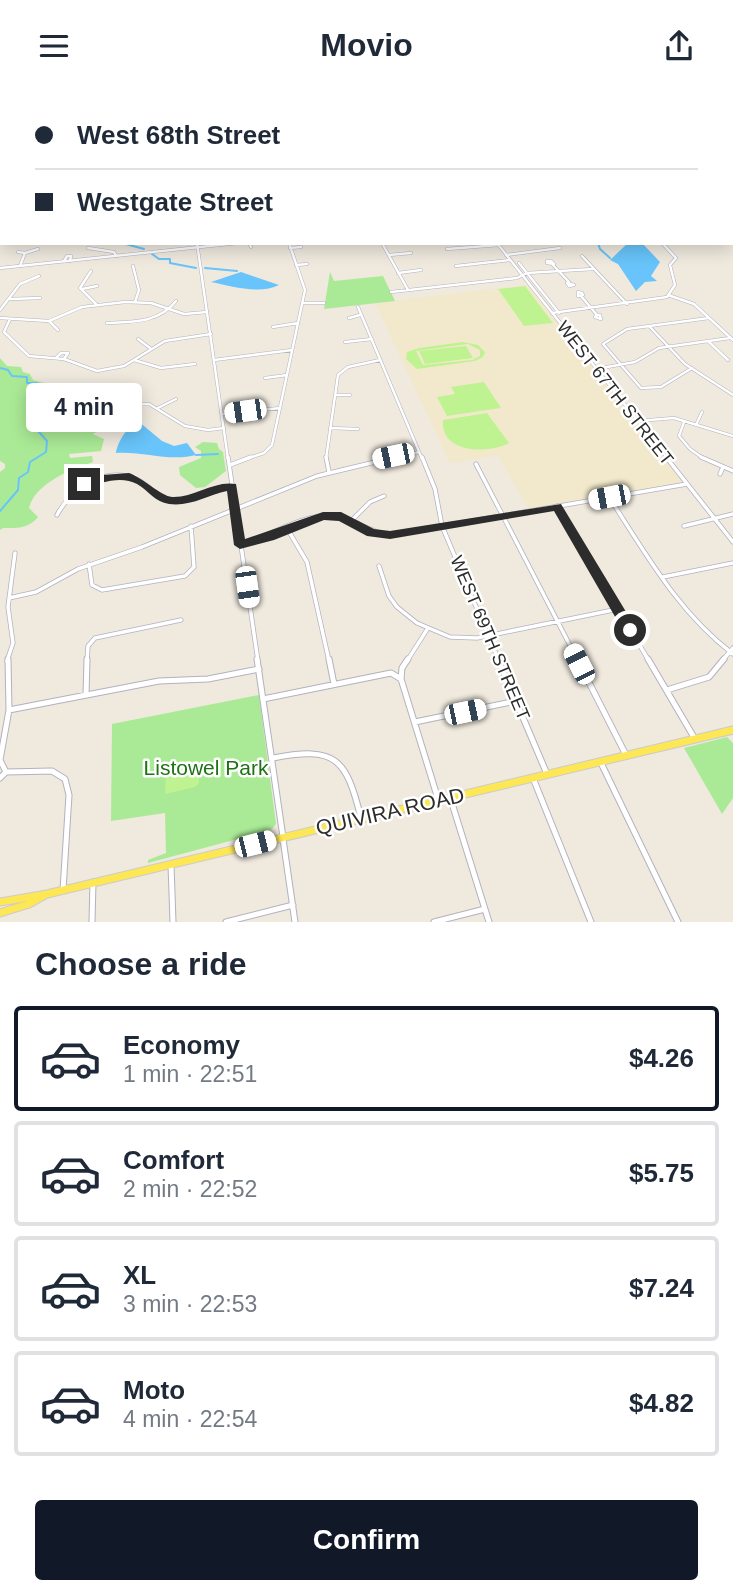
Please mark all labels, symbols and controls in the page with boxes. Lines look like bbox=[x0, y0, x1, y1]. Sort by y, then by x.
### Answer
icon: menu bbox=[35, 27, 73, 65]
text: Movio bbox=[320, 27, 413, 63]
icon: share bbox=[660, 27, 698, 65]
text: West 68th Street bbox=[77, 120, 280, 150]
text: Westgate Street bbox=[77, 187, 273, 217]
street label: WEST 67TH STREET bbox=[553, 317, 677, 469]
callout: 4 min bbox=[26, 383, 142, 431]
text: 4 min bbox=[54, 394, 114, 420]
car bbox=[223, 398, 268, 424]
car bbox=[371, 441, 416, 471]
route end bbox=[68, 468, 100, 500]
car bbox=[587, 483, 632, 511]
street label: WEST 69TH STREET bbox=[446, 553, 534, 723]
car bbox=[234, 565, 261, 609]
route start bbox=[614, 614, 646, 646]
car bbox=[561, 641, 598, 687]
car bbox=[443, 697, 488, 727]
park label: Listowel Park bbox=[144, 756, 269, 779]
street label: QUIVIRA ROAD bbox=[314, 783, 466, 839]
car bbox=[233, 829, 278, 859]
text: Choose a ride bbox=[35, 946, 247, 982]
icon: car bbox=[39, 1027, 102, 1090]
text: Economy bbox=[123, 1030, 240, 1060]
text: $4.26 bbox=[629, 1043, 694, 1073]
text: 1 min · 22:51 bbox=[123, 1061, 257, 1087]
icon: car bbox=[39, 1142, 102, 1205]
text: Comfort bbox=[123, 1145, 224, 1175]
text: $5.75 bbox=[629, 1158, 694, 1188]
text: 2 min · 22:52 bbox=[123, 1176, 257, 1202]
icon: car bbox=[39, 1257, 102, 1320]
text: XL bbox=[123, 1260, 156, 1290]
text: $7.24 bbox=[629, 1273, 694, 1303]
text: 3 min · 22:53 bbox=[123, 1291, 257, 1317]
icon: car bbox=[39, 1372, 102, 1435]
text: Moto bbox=[123, 1375, 185, 1405]
text: $4.82 bbox=[629, 1388, 694, 1418]
text: 4 min · 22:54 bbox=[123, 1406, 257, 1432]
button: Confirm bbox=[35, 1500, 698, 1580]

